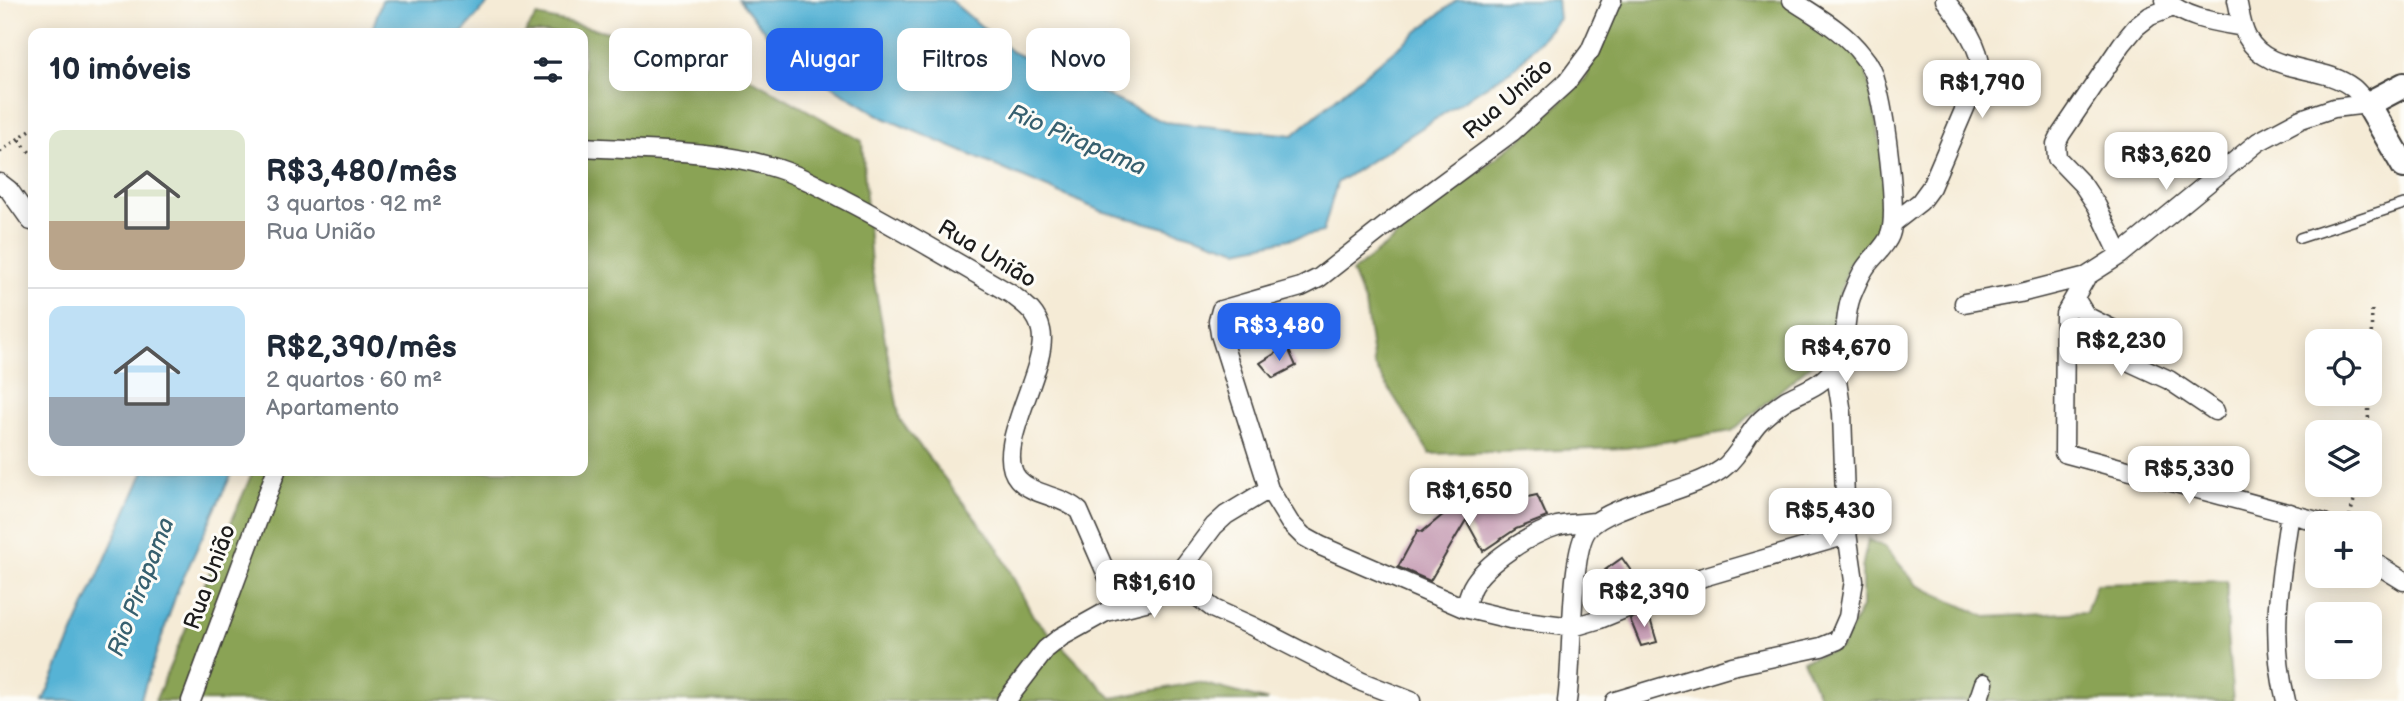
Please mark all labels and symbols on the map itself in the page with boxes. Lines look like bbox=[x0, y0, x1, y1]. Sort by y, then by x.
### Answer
street label: Rua União bbox=[1457, 52, 1559, 146]
pin: R$1,790 bbox=[1917, 60, 2047, 120]
water label: Rio Pirapama bbox=[1004, 98, 1150, 182]
pin: R$3,620 bbox=[2101, 132, 2231, 192]
street label: Rua União bbox=[933, 214, 1041, 294]
pin: R$3,480 bbox=[1214, 304, 1344, 363]
pin: R$2,230 bbox=[2056, 318, 2186, 378]
pin: R$4,670 bbox=[1781, 326, 1911, 385]
pin: R$5,330 bbox=[2124, 447, 2254, 506]
pin: R$1,650 bbox=[1404, 468, 1534, 528]
pin: R$5,430 bbox=[1765, 489, 1895, 548]
water label: Rio Pirapama bbox=[101, 513, 181, 661]
street label: Rua União bbox=[178, 521, 242, 633]
pin: R$1,610 bbox=[1089, 560, 1219, 620]
pin: R$2,390 bbox=[1579, 570, 1709, 629]

